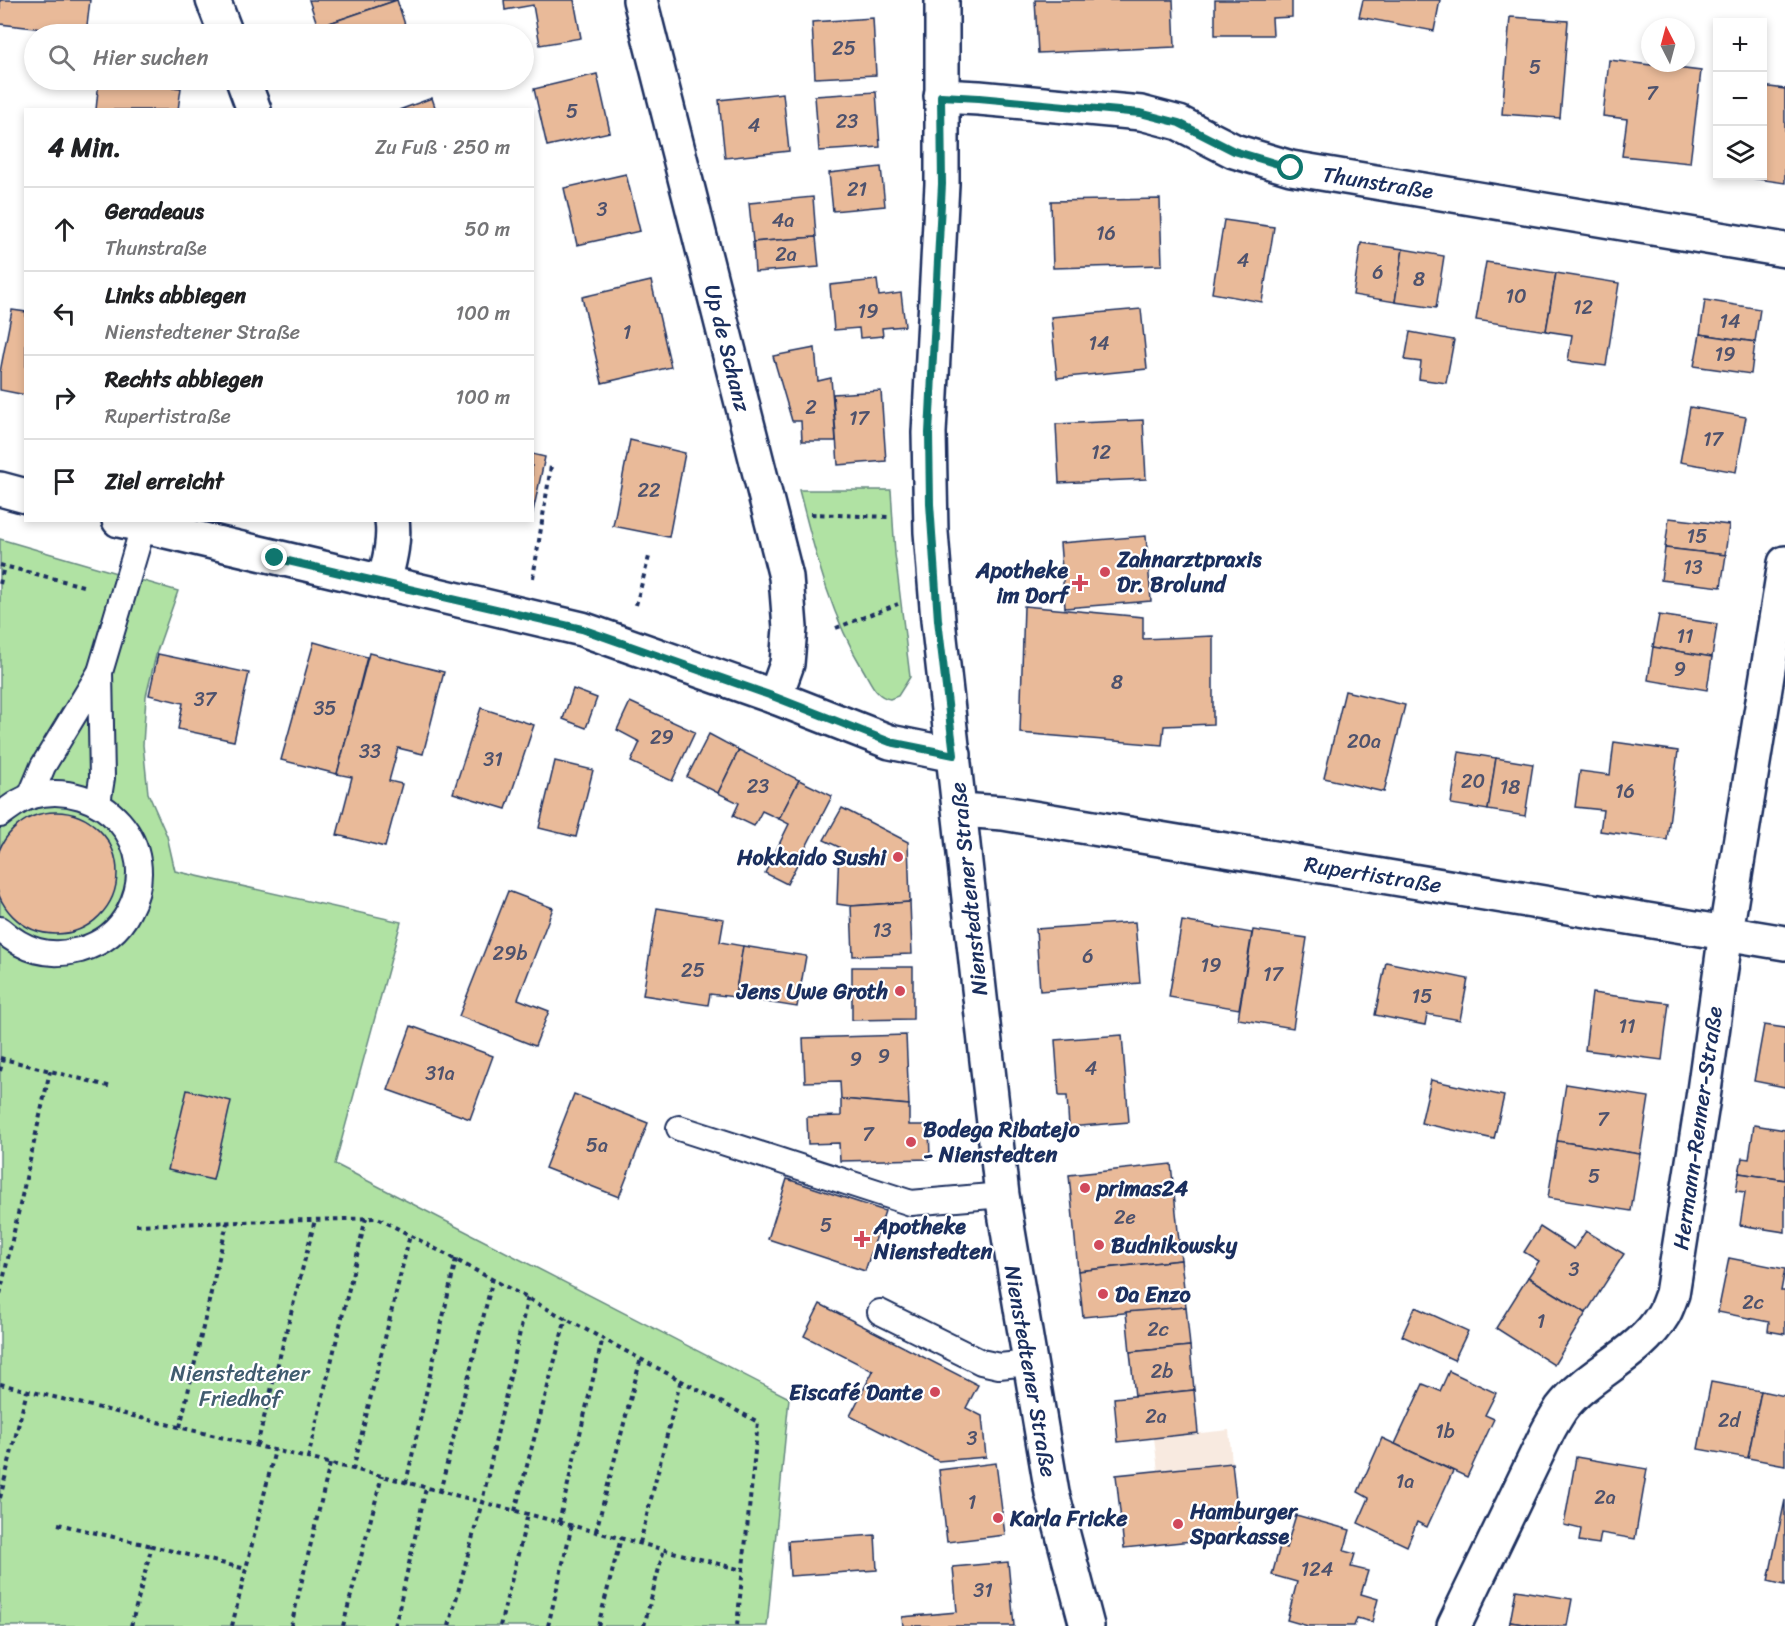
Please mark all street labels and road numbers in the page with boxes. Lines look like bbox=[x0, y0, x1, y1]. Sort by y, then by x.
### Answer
street label: Thunstraße bbox=[1320, 154, 1437, 211]
street label: Up de Schanz bbox=[693, 280, 762, 417]
street label: Nienstedtener Straße bbox=[938, 780, 999, 998]
street label: Rupertistraße bbox=[1302, 844, 1444, 905]
street label: Hermann-Renner-Straße bbox=[1661, 1003, 1734, 1252]
street label: Nienstedtener Straße bbox=[993, 1262, 1068, 1480]

